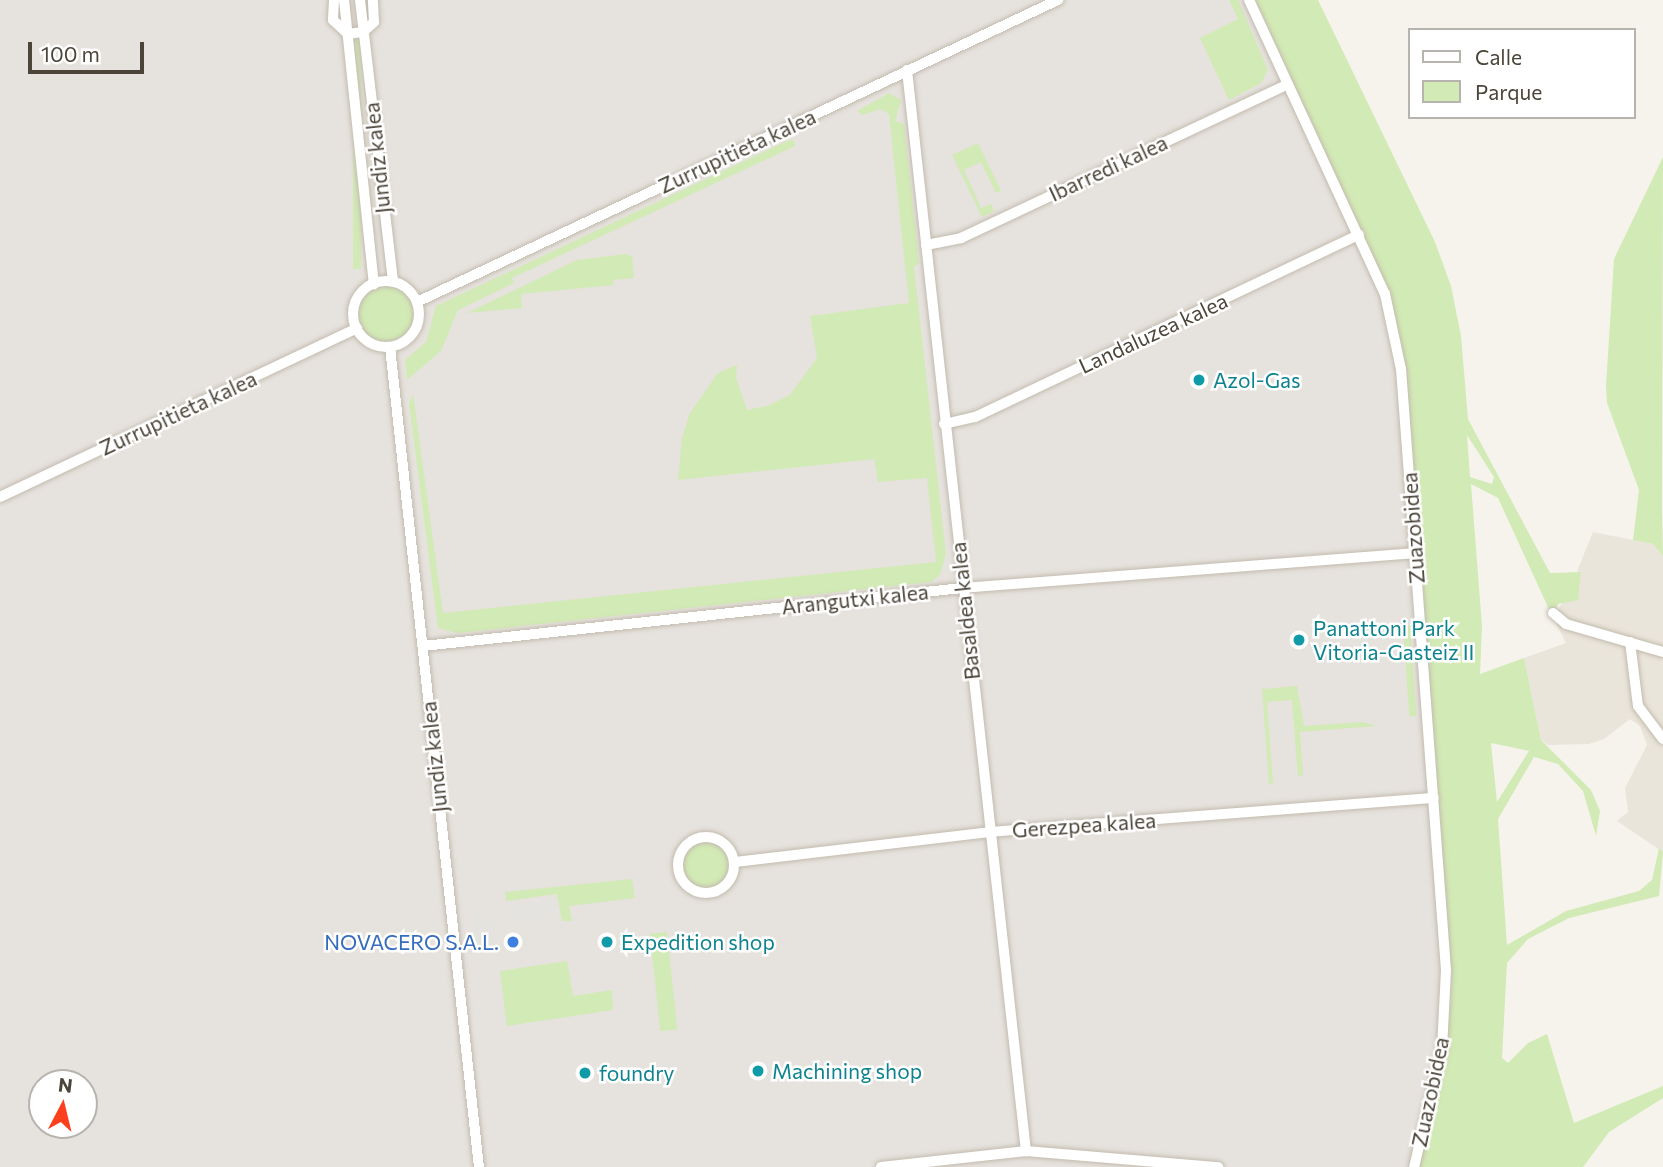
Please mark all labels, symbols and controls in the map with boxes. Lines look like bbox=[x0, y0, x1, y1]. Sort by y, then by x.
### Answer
scale bar bbox=[32, 28, 147, 72]
legend bbox=[1408, 28, 1635, 119]
text: 100 m bbox=[41, 41, 100, 66]
text: Calle bbox=[1475, 44, 1522, 69]
text: Parque bbox=[1475, 79, 1542, 104]
street label: Jundiz kalea bbox=[359, 101, 395, 215]
street label: Zurrupitieta kalea bbox=[654, 104, 820, 198]
street label: Ibarredi kalea bbox=[1045, 130, 1171, 206]
street label: Landaluzea kalea bbox=[1075, 287, 1231, 379]
street label: Zurrupitieta kalea bbox=[95, 366, 261, 460]
place label: Azol-Gas bbox=[1213, 367, 1301, 393]
marker: Azol-Gas bbox=[1191, 372, 1207, 388]
street label: Zuazobidea bbox=[1397, 471, 1429, 585]
street label: Basaldea kalea bbox=[945, 541, 985, 681]
street label: Arangutxi kalea bbox=[780, 579, 930, 619]
place label: Panattoni Park Vitoria-Gasteiz II bbox=[1313, 615, 1474, 665]
marker: Panattoni Park Vitoria-Gasteiz II bbox=[1291, 632, 1307, 648]
street label: Jundiz kalea bbox=[416, 700, 452, 814]
street label: Gerezpea kalea bbox=[1011, 807, 1157, 843]
place label: NOVACERO S.A.L. bbox=[324, 929, 499, 955]
place label: Expedition shop bbox=[621, 929, 775, 955]
marker: NOVACERO S.A.L. bbox=[505, 934, 521, 950]
marker: Expedition shop bbox=[599, 934, 615, 950]
street label: Zuazobidea bbox=[1406, 1035, 1454, 1149]
place label: Machining shop bbox=[772, 1058, 922, 1084]
place label: foundry bbox=[599, 1060, 674, 1086]
marker: Machining shop bbox=[750, 1063, 766, 1079]
marker: foundry bbox=[577, 1065, 593, 1081]
north arrow bbox=[28, 1069, 98, 1139]
text: N bbox=[57, 1072, 74, 1097]

